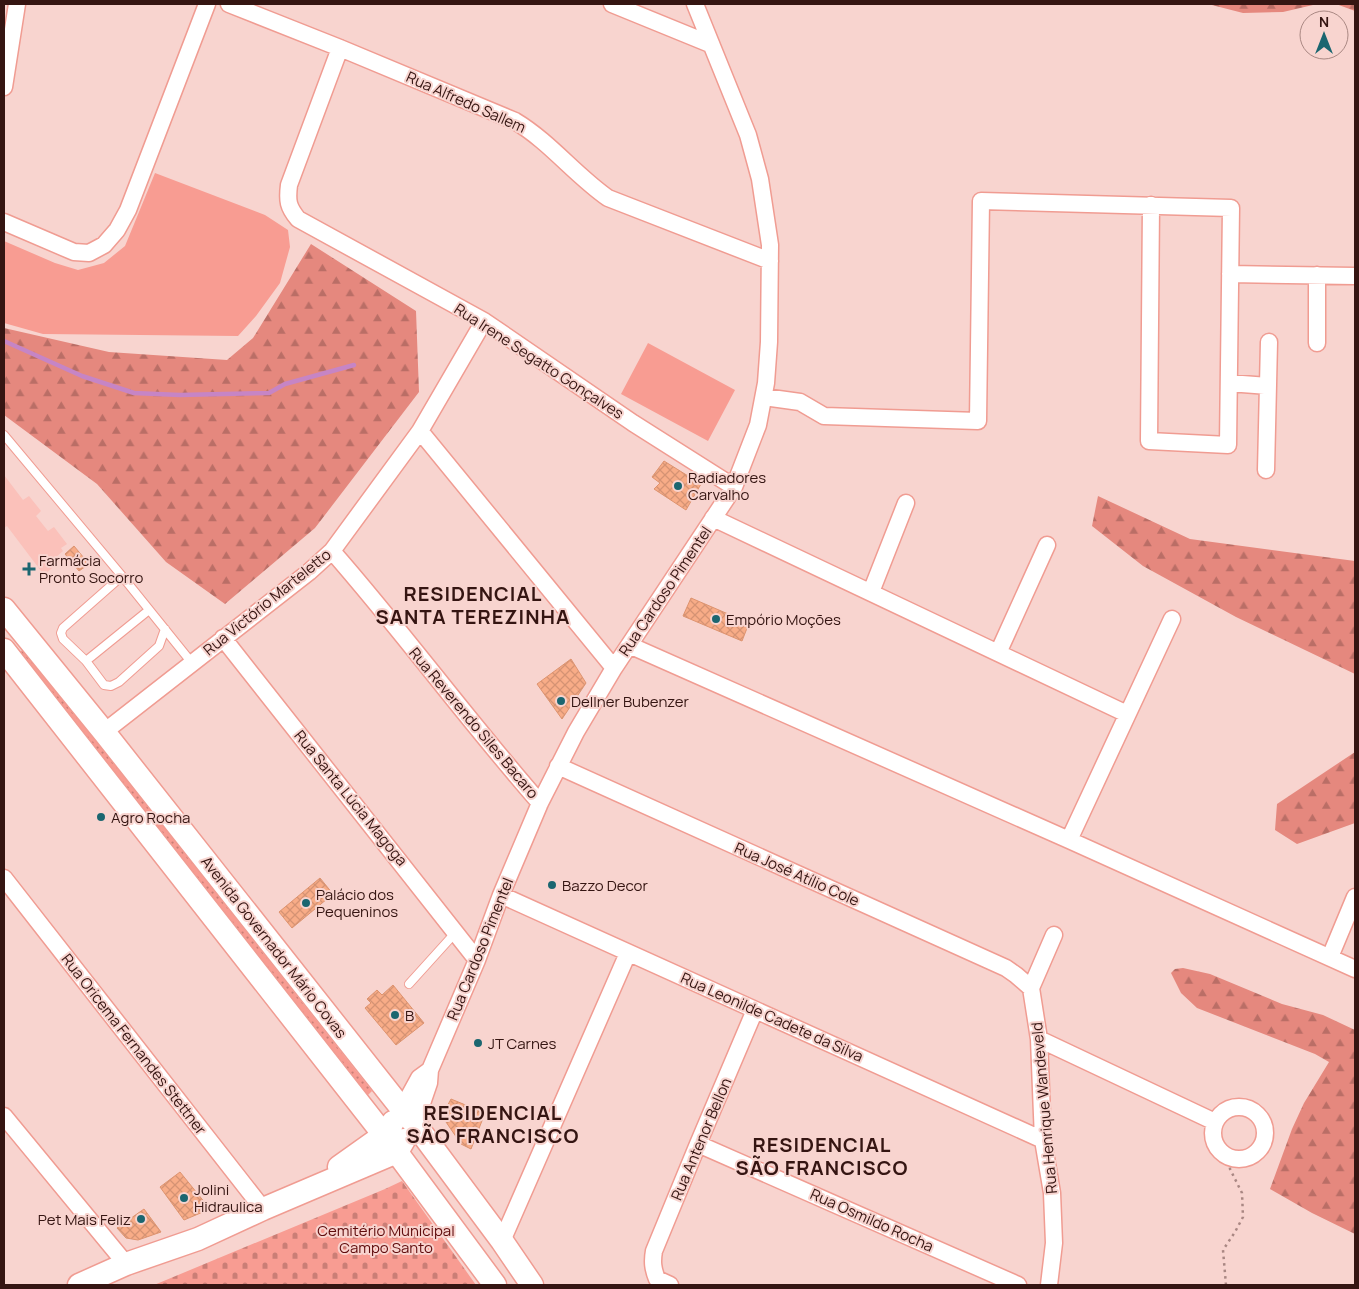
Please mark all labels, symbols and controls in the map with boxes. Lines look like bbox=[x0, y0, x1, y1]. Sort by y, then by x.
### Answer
north arrow bbox=[1299, 10, 1349, 60]
text: N bbox=[1319, 12, 1329, 31]
street label: Rua Alfredo Sallem bbox=[403, 66, 529, 138]
street label: Rua Irene Segatto Gonçalves bbox=[450, 298, 628, 424]
place label: Radiadores Carvalho bbox=[688, 467, 766, 505]
marker: Radiadores Carvalho bbox=[672, 480, 684, 492]
street label: Rua Cardoso Pimentel bbox=[614, 522, 716, 660]
street label: Rua Victório Marteletto bbox=[199, 544, 335, 660]
place label: Farmácia Pronto Socorro bbox=[39, 550, 143, 588]
marker: Farmácia Pronto Socorro bbox=[23, 563, 35, 575]
district label: RESIDENCIAL SANTA TEREZINHA bbox=[376, 580, 570, 630]
place label: Empório Moções bbox=[726, 609, 841, 630]
marker: Empório Moções bbox=[710, 613, 722, 625]
street label: Rua Reverendo Siles Bacaro bbox=[404, 643, 544, 803]
place label: Dellner Bubenzer bbox=[571, 691, 689, 712]
marker: Dellner Bubenzer bbox=[555, 695, 567, 707]
street label: Rua Santa Lúcia Magoga bbox=[290, 726, 412, 870]
place label: Agro Rocha bbox=[111, 807, 190, 828]
marker: Agro Rocha bbox=[95, 811, 107, 823]
street label: Rua José Atílio Cole bbox=[731, 837, 863, 911]
street label: Avenida Governador Mário Covas bbox=[196, 852, 352, 1043]
street label: Rua Cardoso Pimentel bbox=[442, 875, 518, 1023]
place label: Bazzo Decor bbox=[562, 875, 648, 896]
marker: Bazzo Decor bbox=[546, 879, 558, 891]
place label: Palácio dos Pequeninos bbox=[316, 884, 398, 922]
marker: Palácio dos Pequeninos bbox=[300, 897, 312, 909]
street label: Rua Oricema Fernandes Stettner bbox=[57, 949, 212, 1139]
street label: Rua Leonilde Cadete da Silva bbox=[677, 967, 867, 1067]
place label: B bbox=[405, 1005, 414, 1026]
marker: B bbox=[389, 1009, 401, 1021]
street label: Rua Henrique Wandeveld bbox=[1026, 1021, 1062, 1195]
place label: JT Carnes bbox=[488, 1033, 557, 1054]
marker: JT Carnes bbox=[472, 1037, 484, 1049]
street label: Rua Antenor Bellon bbox=[666, 1074, 736, 1204]
district label: RESIDENCIAL SÃO FRANCISCO bbox=[407, 1099, 579, 1149]
district label: RESIDENCIAL SÃO FRANCISCO bbox=[736, 1131, 908, 1181]
place label: Jolini Hidraulica bbox=[194, 1179, 263, 1217]
street label: Rua Osmildo Rocha bbox=[807, 1183, 937, 1257]
marker: Jolini Hidraulica bbox=[178, 1192, 190, 1204]
place label: Pet Mais Feliz bbox=[38, 1209, 131, 1230]
marker: Pet Mais Feliz bbox=[135, 1213, 147, 1225]
park label: Cemitério Municipal Campo Santo bbox=[317, 1220, 455, 1258]

